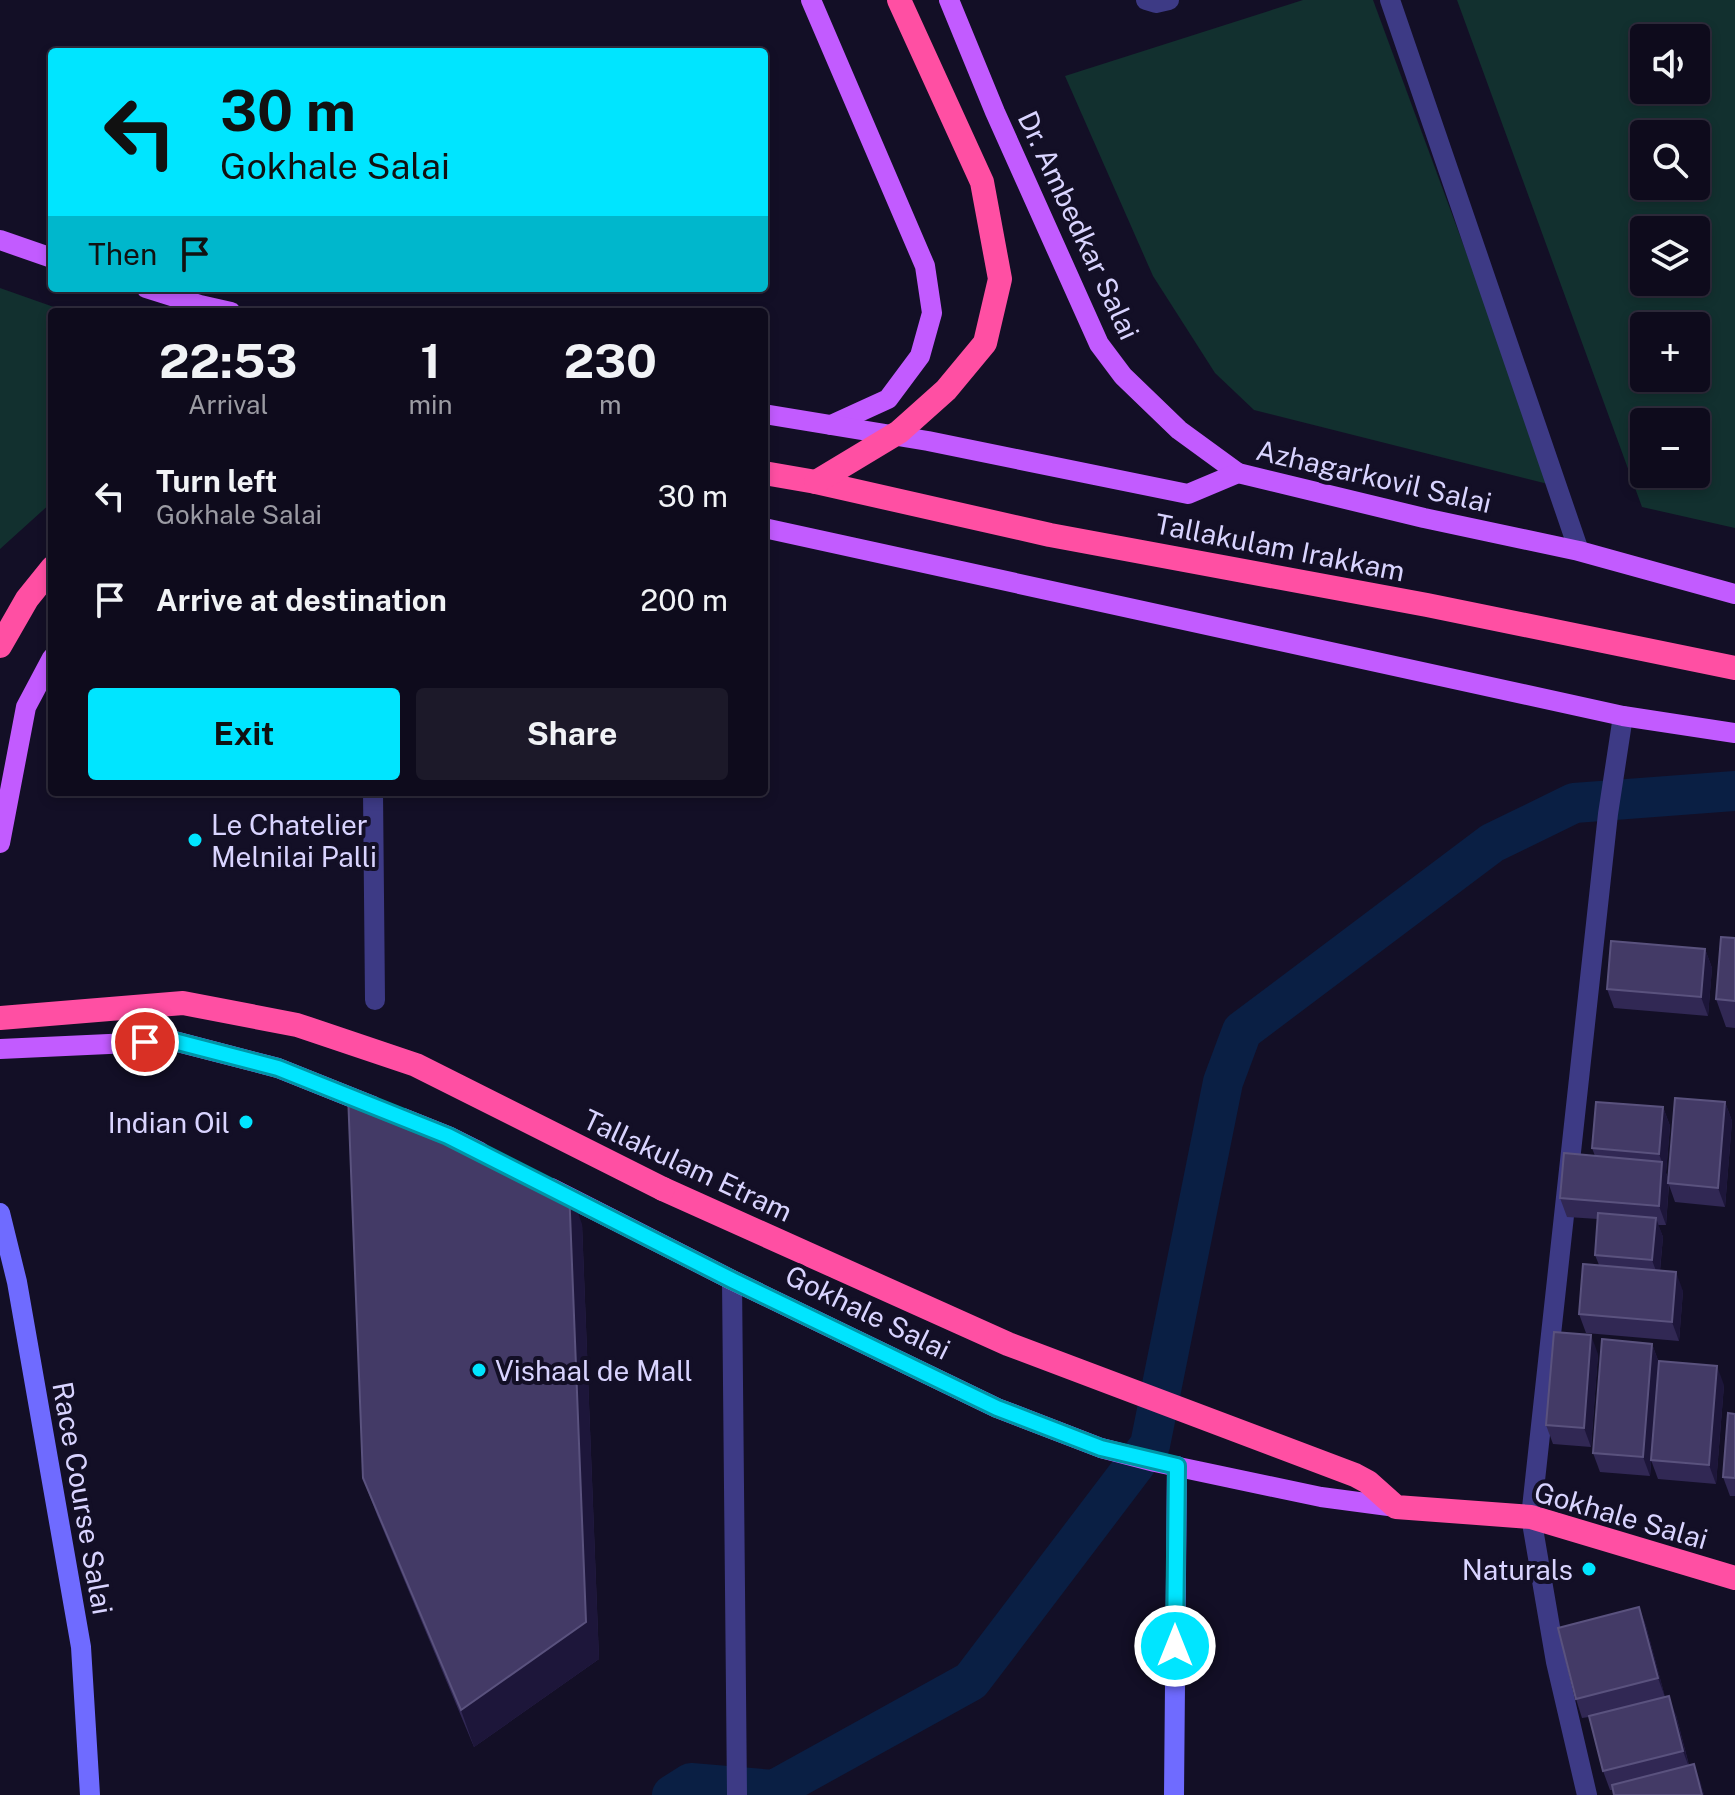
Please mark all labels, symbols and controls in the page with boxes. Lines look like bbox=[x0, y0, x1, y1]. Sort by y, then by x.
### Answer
map controls bbox=[1630, 24, 1710, 488]
button: sound bbox=[1630, 24, 1710, 104]
text: 30 m bbox=[220, 78, 356, 144]
icon: left bbox=[88, 80, 192, 184]
street label: Dr. Ambedkar Salai bbox=[1012, 106, 1146, 344]
button: search bbox=[1630, 120, 1710, 200]
text: Gokhale Salai bbox=[220, 145, 450, 187]
button: layers bbox=[1630, 216, 1710, 296]
icon: arrive bbox=[173, 232, 217, 276]
text: Then bbox=[88, 236, 157, 272]
button: + bbox=[1630, 312, 1710, 392]
text: 22:53 bbox=[159, 332, 297, 389]
text: 1 bbox=[420, 332, 441, 389]
text: 230 bbox=[564, 332, 657, 389]
text: Arrival bbox=[188, 389, 268, 420]
text: min bbox=[408, 389, 453, 420]
text: m bbox=[599, 389, 622, 420]
button: − bbox=[1630, 408, 1710, 488]
street label: Azhagarkovil Salai bbox=[1253, 433, 1495, 519]
text: Turn left bbox=[156, 463, 277, 499]
icon: left bbox=[88, 474, 132, 518]
text: 30 m bbox=[658, 478, 728, 514]
text: Gokhale Salai bbox=[156, 499, 322, 530]
street label: Tallakulam Irakkam bbox=[1152, 507, 1408, 587]
icon: arrive bbox=[88, 578, 132, 622]
text: Arrive at destination bbox=[156, 582, 447, 618]
text: 200 m bbox=[640, 582, 728, 618]
button: Exit bbox=[88, 688, 400, 780]
button: Share bbox=[416, 688, 728, 780]
place label: Le Chatelier Melnilai Palli bbox=[211, 808, 377, 873]
marker: Le Chatelier Melnilai Palli bbox=[186, 831, 204, 849]
pin bbox=[111, 1008, 179, 1076]
icon: arrive bbox=[123, 1020, 167, 1064]
street label: Tallakulam Etram bbox=[578, 1102, 798, 1228]
place label: Indian Oil bbox=[108, 1106, 230, 1139]
marker: Indian Oil bbox=[237, 1113, 255, 1131]
street label: Gokhale Salai bbox=[780, 1258, 956, 1366]
place label: Vishaal de Mall bbox=[495, 1354, 693, 1387]
marker: Vishaal de Mall bbox=[470, 1361, 488, 1379]
street label: Race Course Salai bbox=[46, 1379, 120, 1617]
street label: Gokhale Salai bbox=[1531, 1474, 1711, 1556]
place label: Naturals bbox=[1462, 1553, 1573, 1586]
marker: Naturals bbox=[1580, 1560, 1598, 1578]
position arrow bbox=[1133, 1604, 1217, 1688]

